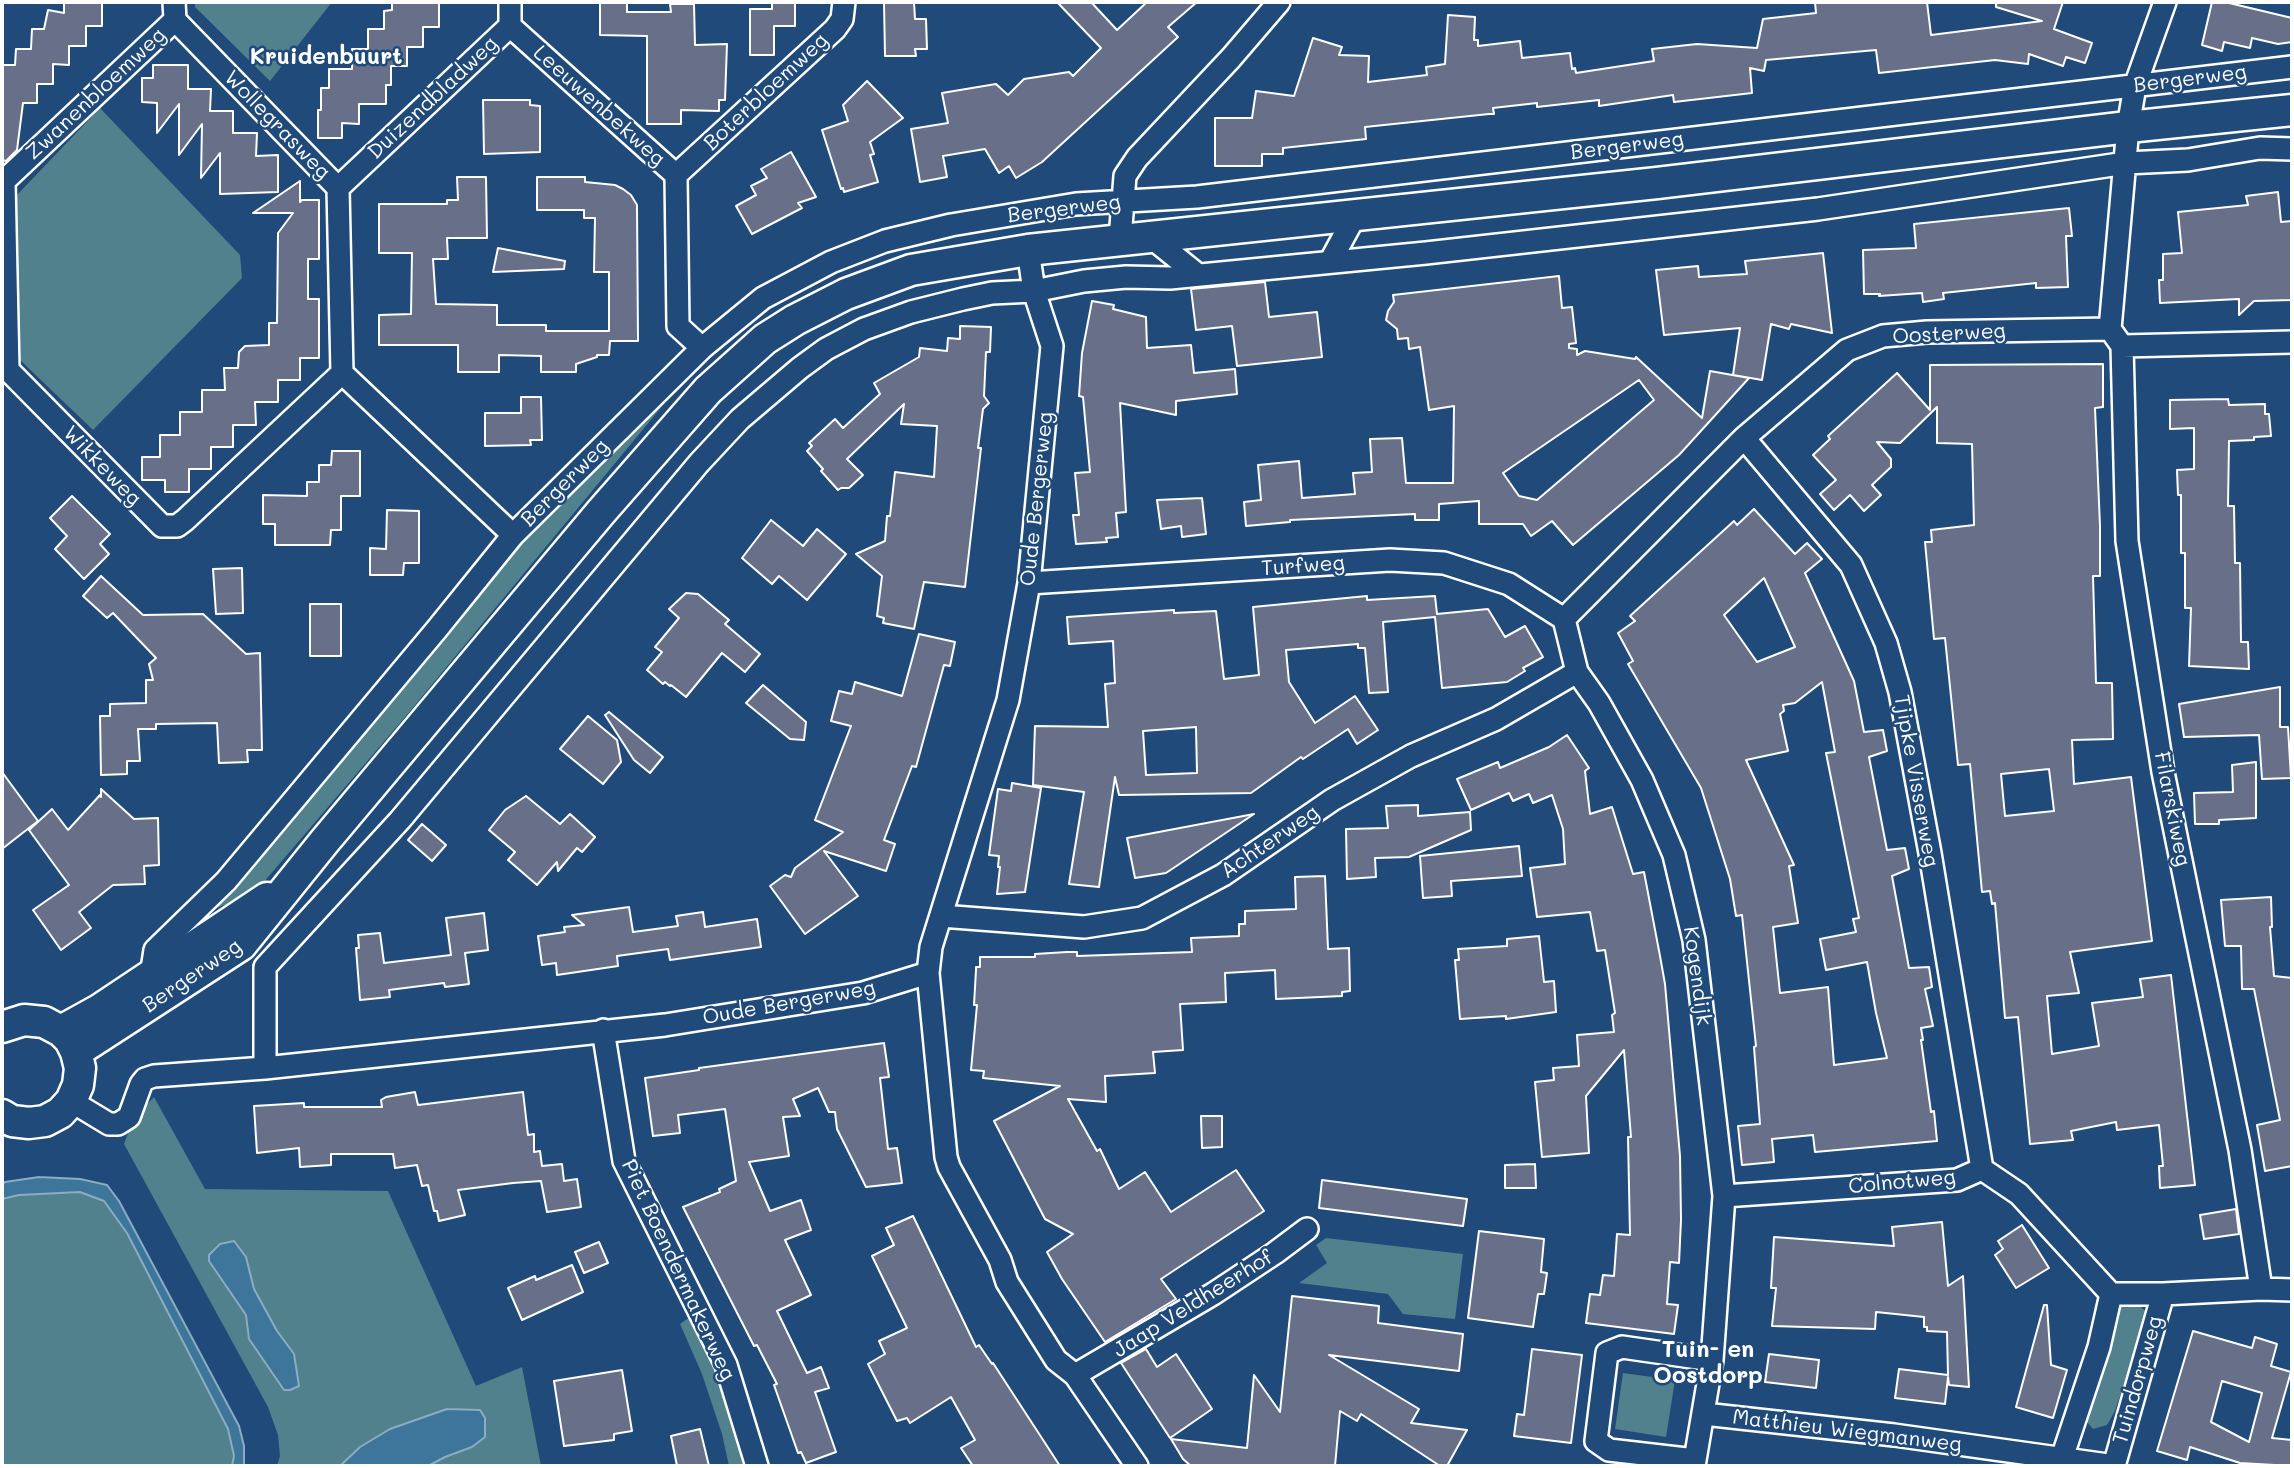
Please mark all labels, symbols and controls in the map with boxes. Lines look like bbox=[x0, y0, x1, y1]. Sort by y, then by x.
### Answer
street label: Zwanenbloemweg bbox=[21, 23, 171, 165]
street label: Boterbloemweg bbox=[699, 28, 833, 156]
street label: Duizendbladweg bbox=[363, 31, 503, 165]
street label: Leeuwenbekweg bbox=[528, 40, 670, 172]
district label: Kruidenbuurt bbox=[250, 43, 402, 71]
street label: Bergerweg bbox=[2132, 60, 2248, 98]
street label: Wollegrasweg bbox=[219, 65, 335, 185]
street label: Bergerweg bbox=[1569, 127, 1685, 165]
street label: Bergerweg bbox=[1006, 190, 1122, 228]
street label: Oosterweg bbox=[1892, 318, 2006, 350]
street label: Oude Bergerweg bbox=[1015, 411, 1059, 587]
street label: Wikkeweg bbox=[58, 421, 146, 511]
street label: Bergerweg bbox=[516, 434, 614, 532]
street label: Turfweg bbox=[1261, 551, 1345, 581]
street label: Tjipke Visserweg bbox=[1888, 693, 1944, 869]
street label: Filarskiweg bbox=[2149, 750, 2195, 868]
street label: Achterweg bbox=[1216, 800, 1324, 884]
street label: Kogendijk bbox=[1678, 925, 1716, 1027]
street label: Bergerweg bbox=[138, 934, 246, 1018]
street label: Oude Bergerweg bbox=[701, 975, 877, 1031]
street label: Piet Boendermakerweg bbox=[616, 1155, 740, 1385]
street label: Colnotweg bbox=[1847, 1165, 1957, 1199]
street label: Jaap Veldheerhof bbox=[1109, 1245, 1277, 1363]
street label: Tuindorpweg bbox=[2108, 1313, 2168, 1447]
district label: Tuin- en Oostdorp bbox=[1653, 1336, 1763, 1390]
street label: Matthieu Wiegmanweg bbox=[1731, 1404, 1963, 1458]

